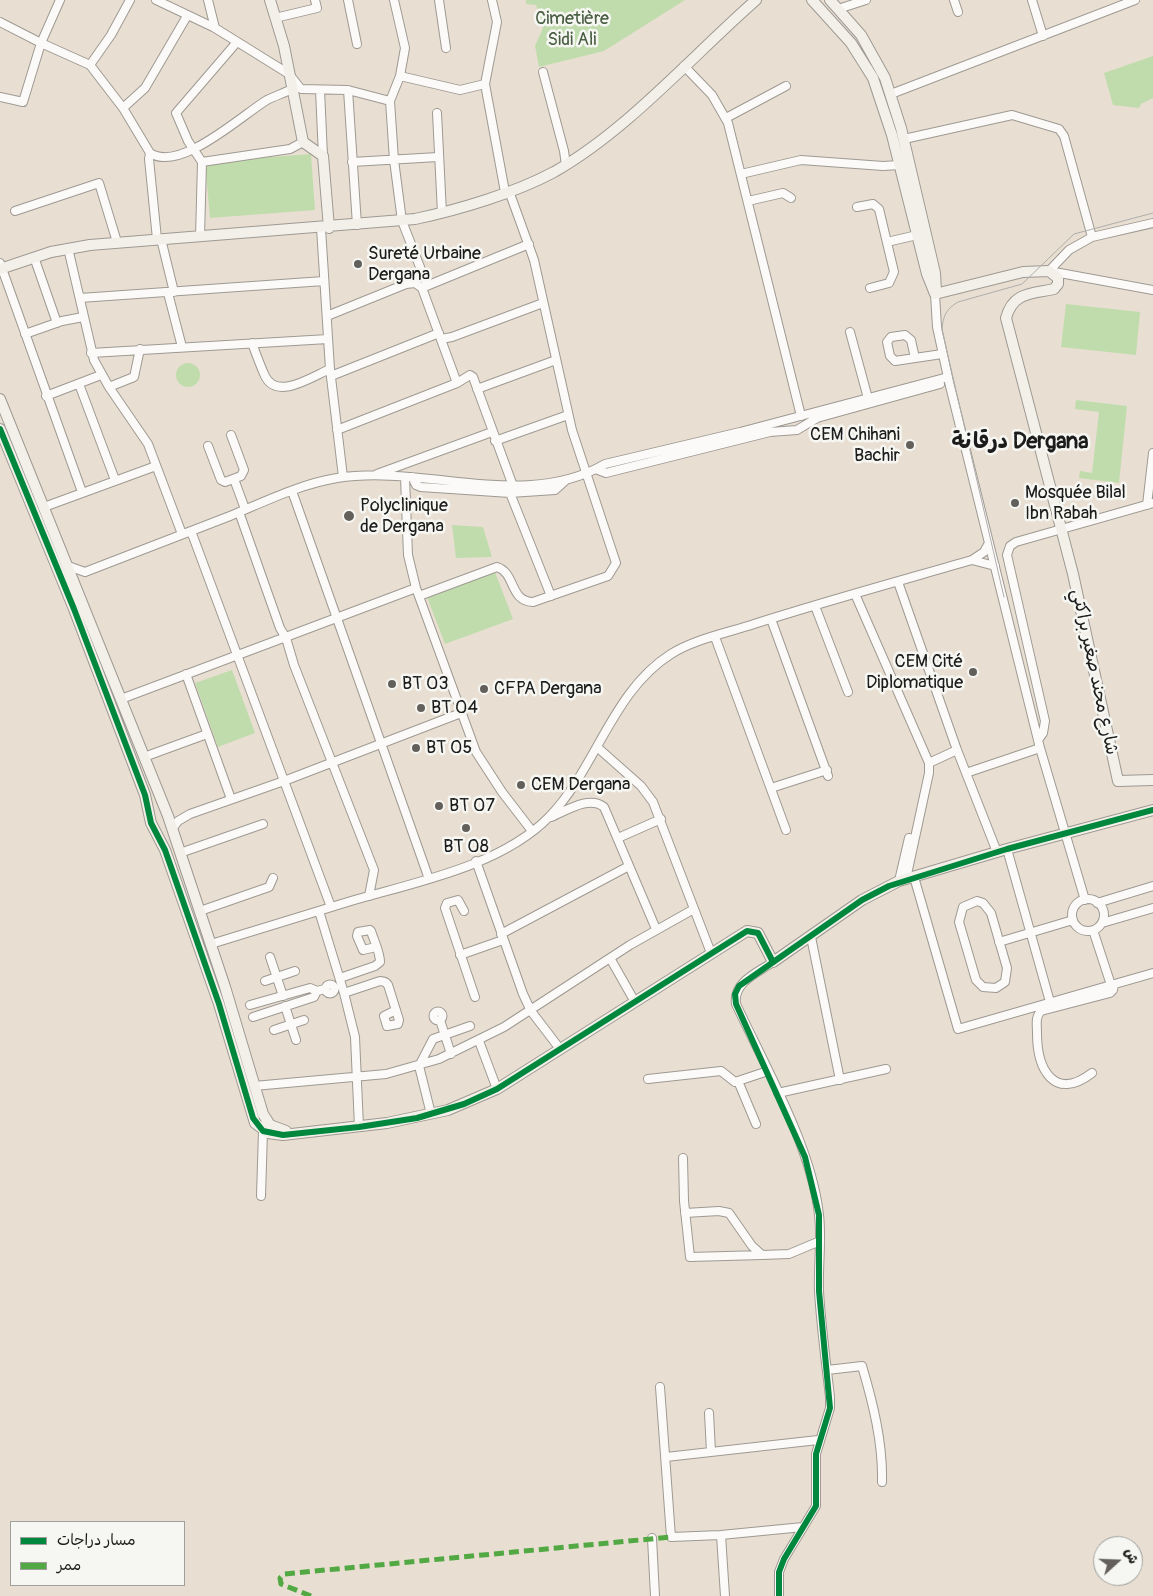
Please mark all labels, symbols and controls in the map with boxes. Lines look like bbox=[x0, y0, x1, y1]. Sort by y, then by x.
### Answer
park label: Cimetière Sidi Ali bbox=[535, 8, 609, 50]
place label: Sureté Urbaine Dergana bbox=[368, 243, 481, 286]
marker: Sureté Urbaine Dergana bbox=[352, 258, 364, 270]
place label: CEM Chihani Bachir bbox=[810, 424, 900, 466]
district label: درقانة Dergana bbox=[951, 429, 1089, 455]
marker: CEM Chihani Bachir bbox=[904, 439, 916, 451]
place label: Mosquée Bilal Ibn Rabah bbox=[1025, 482, 1126, 524]
place label: Polyclinique de Dergana bbox=[360, 495, 448, 538]
marker: Mosquée Bilal Ibn Rabah bbox=[1009, 497, 1021, 509]
marker: Polyclinique de Dergana bbox=[342, 509, 356, 523]
street label: شارع محند صغير براكتي bbox=[1066, 587, 1122, 757]
place label: CEM Cité Diplomatique bbox=[866, 651, 963, 694]
marker: CEM Cité Diplomatique bbox=[967, 666, 979, 678]
place label: BT 03 bbox=[402, 673, 448, 695]
marker: BT 03 bbox=[386, 678, 398, 690]
place label: CFPA Dergana bbox=[494, 678, 602, 700]
marker: CFPA Dergana bbox=[478, 683, 490, 695]
place label: BT 04 bbox=[431, 697, 478, 719]
marker: BT 04 bbox=[415, 702, 427, 714]
place label: BT 05 bbox=[426, 737, 472, 759]
marker: BT 05 bbox=[410, 742, 422, 754]
place label: CEM Dergana bbox=[531, 774, 630, 796]
marker: CEM Dergana bbox=[515, 779, 527, 791]
place label: BT 07 bbox=[449, 795, 495, 817]
marker: BT 07 bbox=[433, 800, 445, 812]
marker: BT 08 bbox=[460, 822, 472, 834]
place label: BT 08 bbox=[443, 836, 489, 858]
legend bbox=[10, 1521, 185, 1586]
text: مسار دراجات bbox=[57, 1531, 136, 1550]
north arrow bbox=[1093, 1536, 1143, 1586]
text: ش bbox=[1121, 1546, 1142, 1566]
text: ممر bbox=[57, 1556, 81, 1575]

